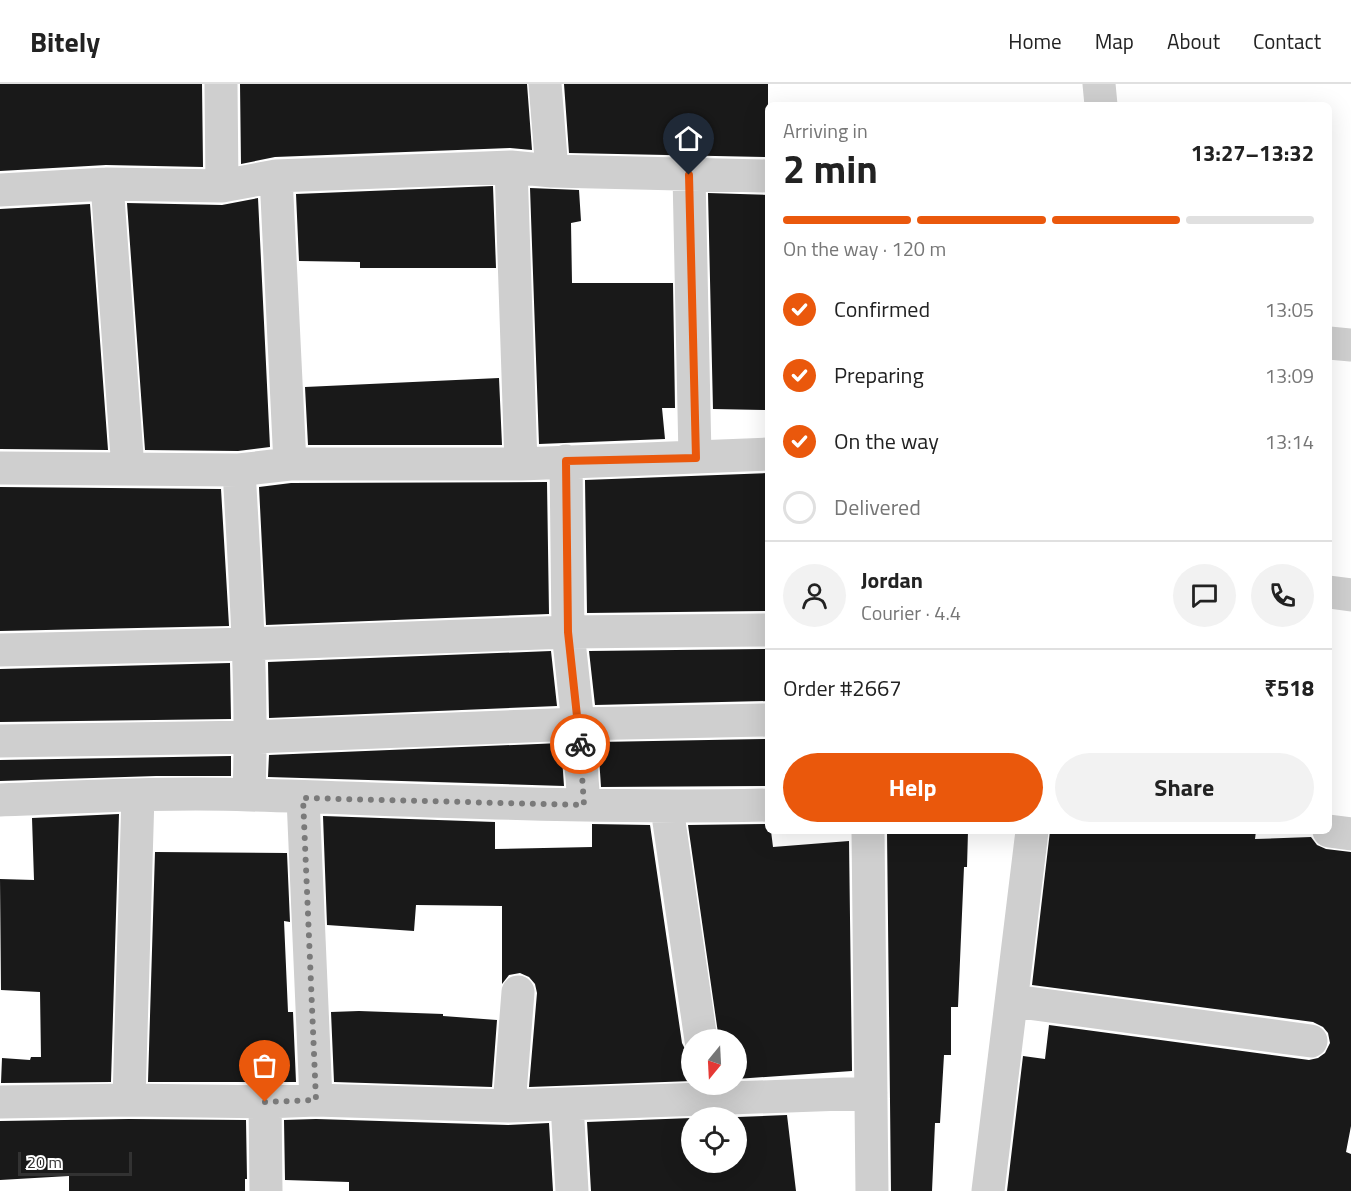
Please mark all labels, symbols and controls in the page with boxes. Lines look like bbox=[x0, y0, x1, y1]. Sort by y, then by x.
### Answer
text: Bitely bbox=[30, 20, 100, 63]
text: Home bbox=[1008, 25, 1062, 57]
text: Map bbox=[1095, 25, 1134, 57]
text: About bbox=[1167, 25, 1220, 57]
text: Contact bbox=[1253, 25, 1321, 57]
pin bbox=[663, 113, 714, 175]
text: Arriving in bbox=[783, 115, 868, 146]
icon: home bbox=[672, 122, 705, 155]
text: 13:27–13:32 bbox=[1191, 136, 1314, 170]
text: 2 min bbox=[783, 139, 878, 198]
text: On the way · 120 m bbox=[783, 233, 946, 264]
text: Confirmed bbox=[834, 292, 930, 326]
icon: check bbox=[783, 293, 816, 326]
text: 13:05 bbox=[1265, 294, 1314, 325]
text: Preparing bbox=[834, 358, 924, 392]
icon: check bbox=[783, 359, 816, 392]
text: 13:09 bbox=[1265, 360, 1314, 391]
text: On the way bbox=[834, 424, 939, 458]
icon: check bbox=[783, 425, 816, 458]
text: 13:14 bbox=[1265, 426, 1314, 457]
text: Delivered bbox=[834, 490, 921, 524]
text: Jordan bbox=[861, 563, 923, 597]
button: person bbox=[783, 564, 846, 627]
button: chat bbox=[1173, 564, 1236, 627]
button: phone bbox=[1251, 564, 1314, 627]
text: Courier · 4.4 bbox=[861, 597, 961, 628]
text: Order #2667 bbox=[783, 671, 902, 705]
text: ₹518 bbox=[1264, 671, 1314, 705]
courier bbox=[550, 714, 610, 774]
icon: bike bbox=[564, 728, 597, 761]
button: Help bbox=[783, 753, 1043, 822]
button: Share bbox=[1055, 753, 1314, 822]
north arrow bbox=[681, 1029, 747, 1095]
map controls bbox=[681, 1029, 747, 1173]
pin bbox=[239, 1040, 290, 1102]
icon: bag bbox=[248, 1049, 281, 1082]
button: locate bbox=[681, 1107, 747, 1173]
scale bar bbox=[18, 1149, 132, 1176]
text: 20 m bbox=[27, 1150, 62, 1174]

